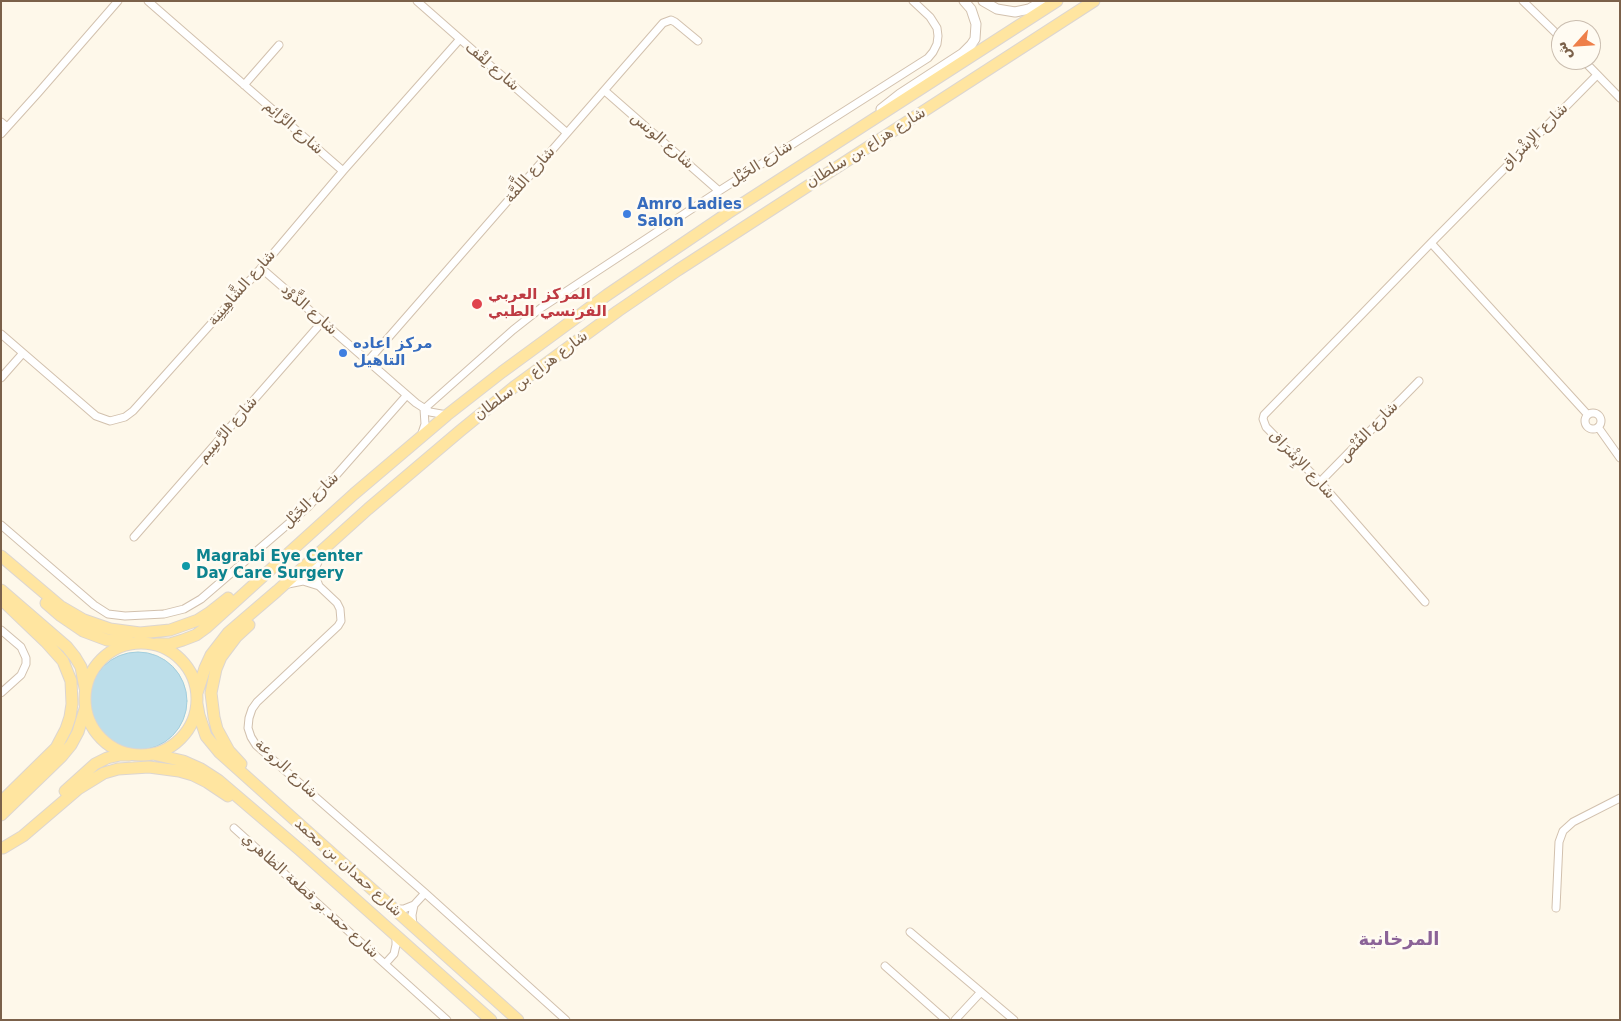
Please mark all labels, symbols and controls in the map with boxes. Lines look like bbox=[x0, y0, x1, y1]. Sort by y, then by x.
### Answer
north arrow bbox=[1551, 20, 1601, 70]
street label: شارع لِقْف bbox=[461, 39, 523, 95]
text: ش bbox=[1552, 39, 1575, 63]
street label: شارع الرَّائِم bbox=[259, 97, 327, 159]
street label: شارع الإِشْرَاق bbox=[1498, 100, 1572, 174]
street label: شارع هزاع بن سلطان bbox=[803, 104, 929, 192]
street label: شارع الونس bbox=[627, 109, 697, 173]
street label: شارع الخَيْل bbox=[726, 137, 796, 191]
street label: شارع اللَّمَّة bbox=[501, 143, 559, 207]
place label: Amro Ladies Salon bbox=[637, 196, 742, 231]
marker: Amro Ladies Salon bbox=[621, 208, 633, 220]
street label: شارع الشَّاهِينِية bbox=[204, 247, 280, 329]
street label: شارع الذَّوْد bbox=[277, 281, 341, 339]
place label: المركز العربي الفرنسي الطبي bbox=[488, 286, 607, 321]
marker: المركز العربي الفرنسي الطبي bbox=[470, 297, 484, 311]
street label: شارع هزاع بن سلطان bbox=[470, 327, 592, 425]
place label: مركز اعاده التاهيل bbox=[353, 335, 432, 370]
marker: مركز اعاده التاهيل bbox=[337, 347, 349, 359]
street label: شارع الرَّسِيم bbox=[194, 393, 262, 467]
street label: شارع الفُنْص bbox=[1336, 398, 1402, 466]
street label: شارع الإِشْرَاق bbox=[1266, 427, 1338, 503]
street label: شارع الخَيْل bbox=[279, 469, 343, 533]
place label: Magrabi Eye Center Day Care Surgery bbox=[196, 548, 362, 583]
marker: Magrabi Eye Center Day Care Surgery bbox=[180, 560, 192, 572]
street label: شارع الروعة bbox=[251, 735, 321, 803]
street label: شارع حمدان بن محمد bbox=[291, 815, 405, 921]
street label: شارع حمد بو قطعة الظاهري bbox=[238, 830, 382, 962]
district label: المرخانية bbox=[1359, 929, 1439, 951]

